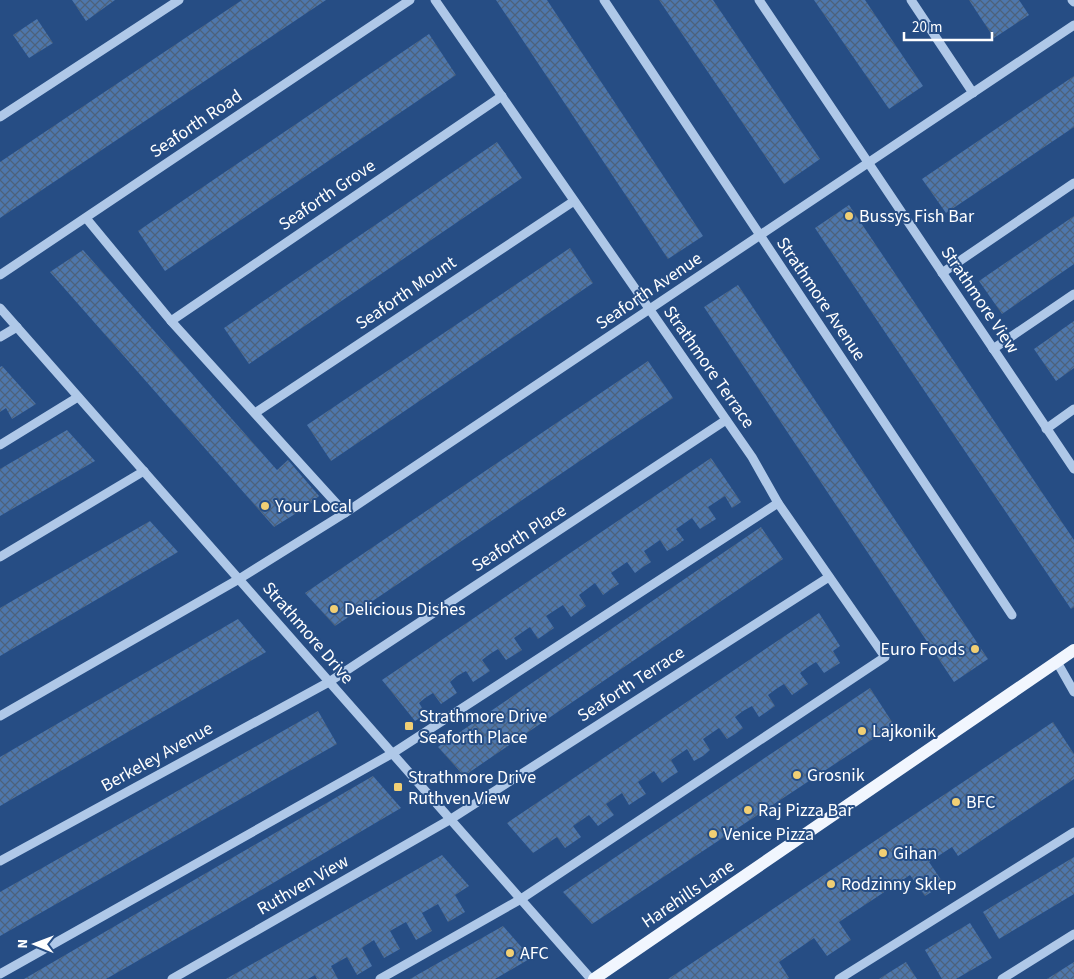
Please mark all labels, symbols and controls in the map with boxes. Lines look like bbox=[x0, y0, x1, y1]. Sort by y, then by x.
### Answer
scale bar bbox=[904, 10, 992, 42]
text: 20 m bbox=[912, 17, 942, 38]
street label: Seaforth Road bbox=[145, 84, 247, 164]
street label: Seaforth Grove bbox=[274, 153, 380, 237]
place label: Bussys Fish Bar bbox=[859, 204, 975, 229]
marker: Bussys Fish Bar bbox=[843, 210, 855, 222]
street label: Strathmore Avenue bbox=[770, 232, 872, 366]
street label: Strathmore View bbox=[935, 241, 1025, 359]
street label: Seaforth Avenue bbox=[591, 246, 707, 336]
street label: Seaforth Mount bbox=[351, 250, 461, 336]
street label: Strathmore Terrace bbox=[657, 301, 761, 433]
place label: Your Local bbox=[274, 494, 352, 519]
street label: Seaforth Place bbox=[467, 498, 571, 578]
marker: Your Local bbox=[259, 500, 271, 512]
street label: Strathmore Drive bbox=[257, 576, 359, 690]
place label: Delicious Dishes bbox=[344, 597, 466, 622]
marker: Delicious Dishes bbox=[328, 603, 340, 615]
place label: Euro Foods bbox=[881, 637, 965, 662]
street label: Seaforth Terrace bbox=[573, 640, 690, 728]
marker: Euro Foods bbox=[969, 643, 981, 655]
place label: Strathmore Drive Seaforth Place bbox=[419, 704, 547, 750]
street label: Berkeley Avenue bbox=[97, 716, 218, 798]
place label: Lajkonik bbox=[872, 719, 936, 744]
marker: Strathmore Drive Seaforth Place bbox=[403, 720, 415, 732]
marker: Lajkonik bbox=[856, 725, 868, 737]
place label: Grosnik bbox=[807, 763, 865, 788]
place label: Strathmore Drive Ruthven View bbox=[408, 765, 536, 811]
marker: Grosnik bbox=[791, 769, 803, 781]
marker: Strathmore Drive Ruthven View bbox=[392, 781, 404, 793]
place label: BFC bbox=[966, 790, 996, 815]
marker: BFC bbox=[950, 796, 962, 808]
place label: Raj Pizza Bar bbox=[758, 798, 854, 823]
marker: Raj Pizza Bar bbox=[742, 804, 754, 816]
place label: Venice Pizza bbox=[723, 822, 814, 847]
marker: Venice Pizza bbox=[707, 828, 719, 840]
place label: Gihan bbox=[893, 841, 937, 866]
marker: Gihan bbox=[877, 847, 889, 859]
street label: Ruthven View bbox=[252, 849, 354, 921]
street label: Harehills Lane bbox=[637, 854, 739, 934]
place label: Rodzinny Sklep bbox=[841, 872, 957, 897]
marker: Rodzinny Sklep bbox=[825, 878, 837, 890]
north arrow bbox=[10, 919, 60, 969]
text: N bbox=[13, 939, 33, 949]
place label: AFC bbox=[520, 941, 549, 966]
marker: AFC bbox=[504, 947, 516, 959]

